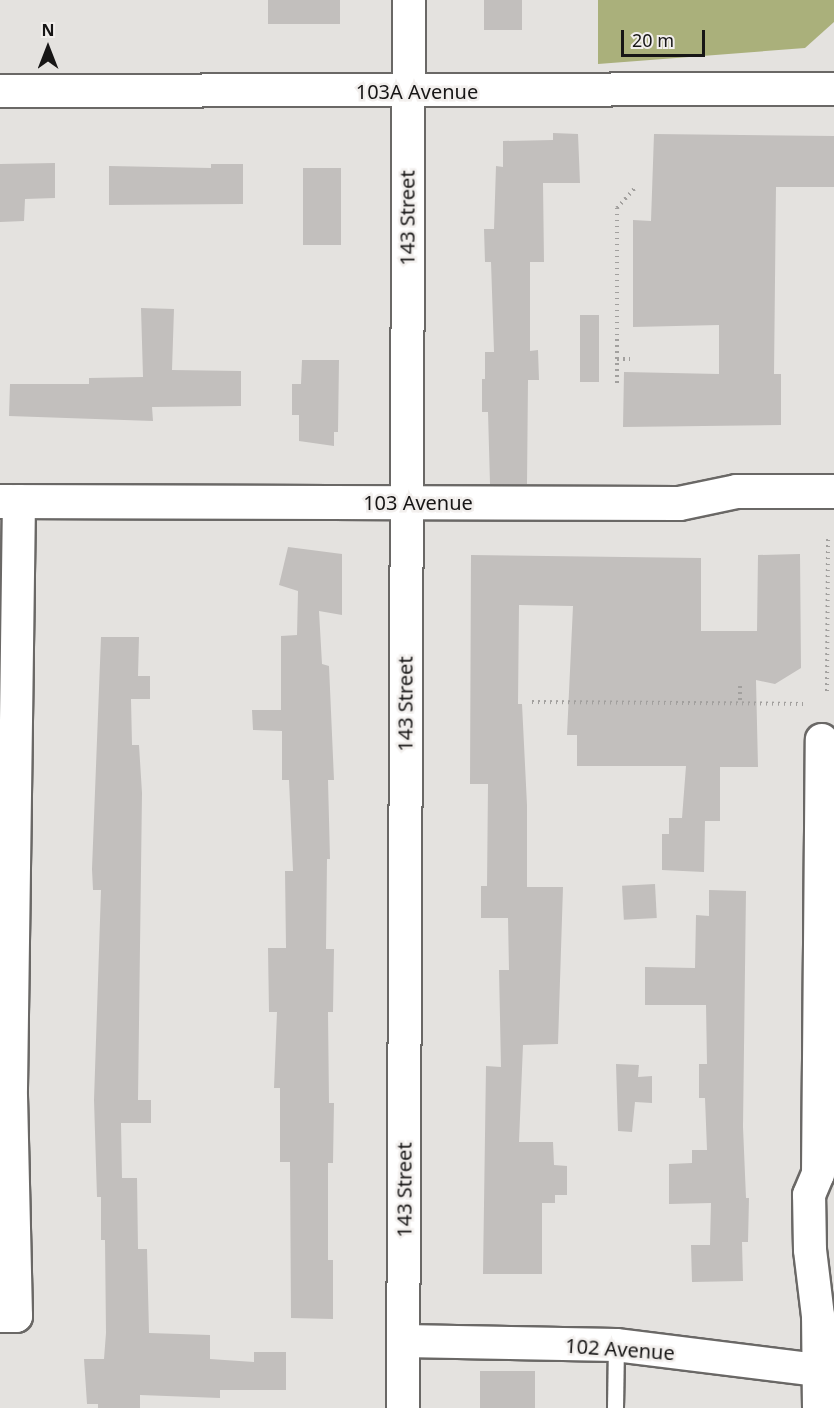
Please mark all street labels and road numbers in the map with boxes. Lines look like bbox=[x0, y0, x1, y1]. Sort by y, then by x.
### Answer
street label: 103A Avenue bbox=[356, 79, 478, 103]
street label: 143 Street bbox=[395, 170, 419, 266]
street label: 103 Avenue bbox=[363, 490, 473, 514]
street label: 143 Street bbox=[393, 656, 417, 752]
street label: 143 Street bbox=[392, 1142, 416, 1238]
street label: 102 Avenue bbox=[564, 1333, 676, 1365]

